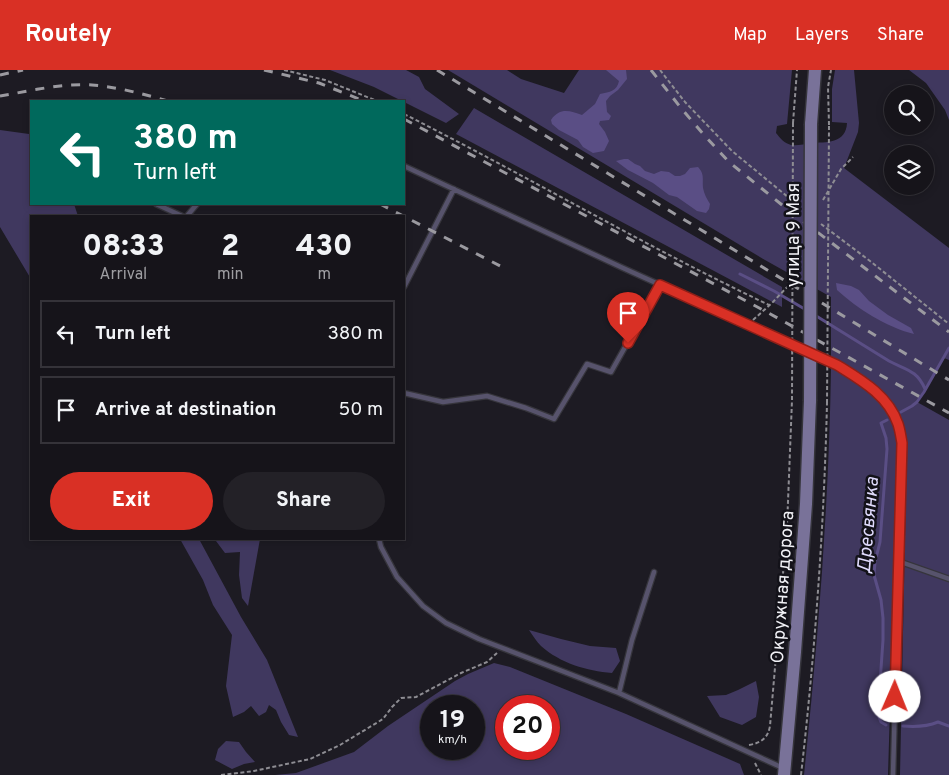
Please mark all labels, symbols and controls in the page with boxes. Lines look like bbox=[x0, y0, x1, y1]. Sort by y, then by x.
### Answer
text: Routely bbox=[25, 20, 112, 50]
text: Map bbox=[733, 24, 767, 47]
text: Layers bbox=[795, 24, 849, 47]
text: Share bbox=[877, 24, 924, 47]
map controls bbox=[884, 85, 934, 195]
button: search bbox=[884, 85, 934, 135]
text: 380 m bbox=[133, 117, 238, 161]
icon: left bbox=[50, 120, 115, 185]
button: layers bbox=[884, 145, 934, 195]
text: Turn left bbox=[133, 160, 216, 187]
street label: улица 9 Мая bbox=[783, 183, 806, 287]
text: 08:33 bbox=[82, 229, 165, 266]
text: 2 bbox=[221, 229, 239, 266]
text: 430 bbox=[296, 229, 353, 266]
text: Arrival bbox=[100, 265, 147, 285]
text: min bbox=[217, 265, 244, 285]
text: m bbox=[317, 265, 331, 285]
pin bbox=[607, 292, 649, 343]
icon: arrive bbox=[614, 299, 642, 327]
icon: left bbox=[52, 320, 80, 348]
text: Turn left bbox=[95, 322, 171, 346]
text: 380 m bbox=[327, 322, 383, 346]
icon: arrive bbox=[52, 396, 80, 424]
text: Arrive at destination bbox=[95, 398, 276, 422]
text: 50 m bbox=[338, 398, 383, 422]
button: Exit bbox=[50, 472, 213, 530]
button: Share bbox=[223, 472, 385, 530]
water label: Дресвянка bbox=[853, 476, 885, 574]
street label: Окружная дорога bbox=[767, 510, 800, 664]
position arrow bbox=[868, 670, 920, 722]
speed limit sign: 20 bbox=[495, 695, 560, 760]
text: 19 bbox=[440, 705, 465, 737]
text: km/h bbox=[438, 732, 467, 748]

